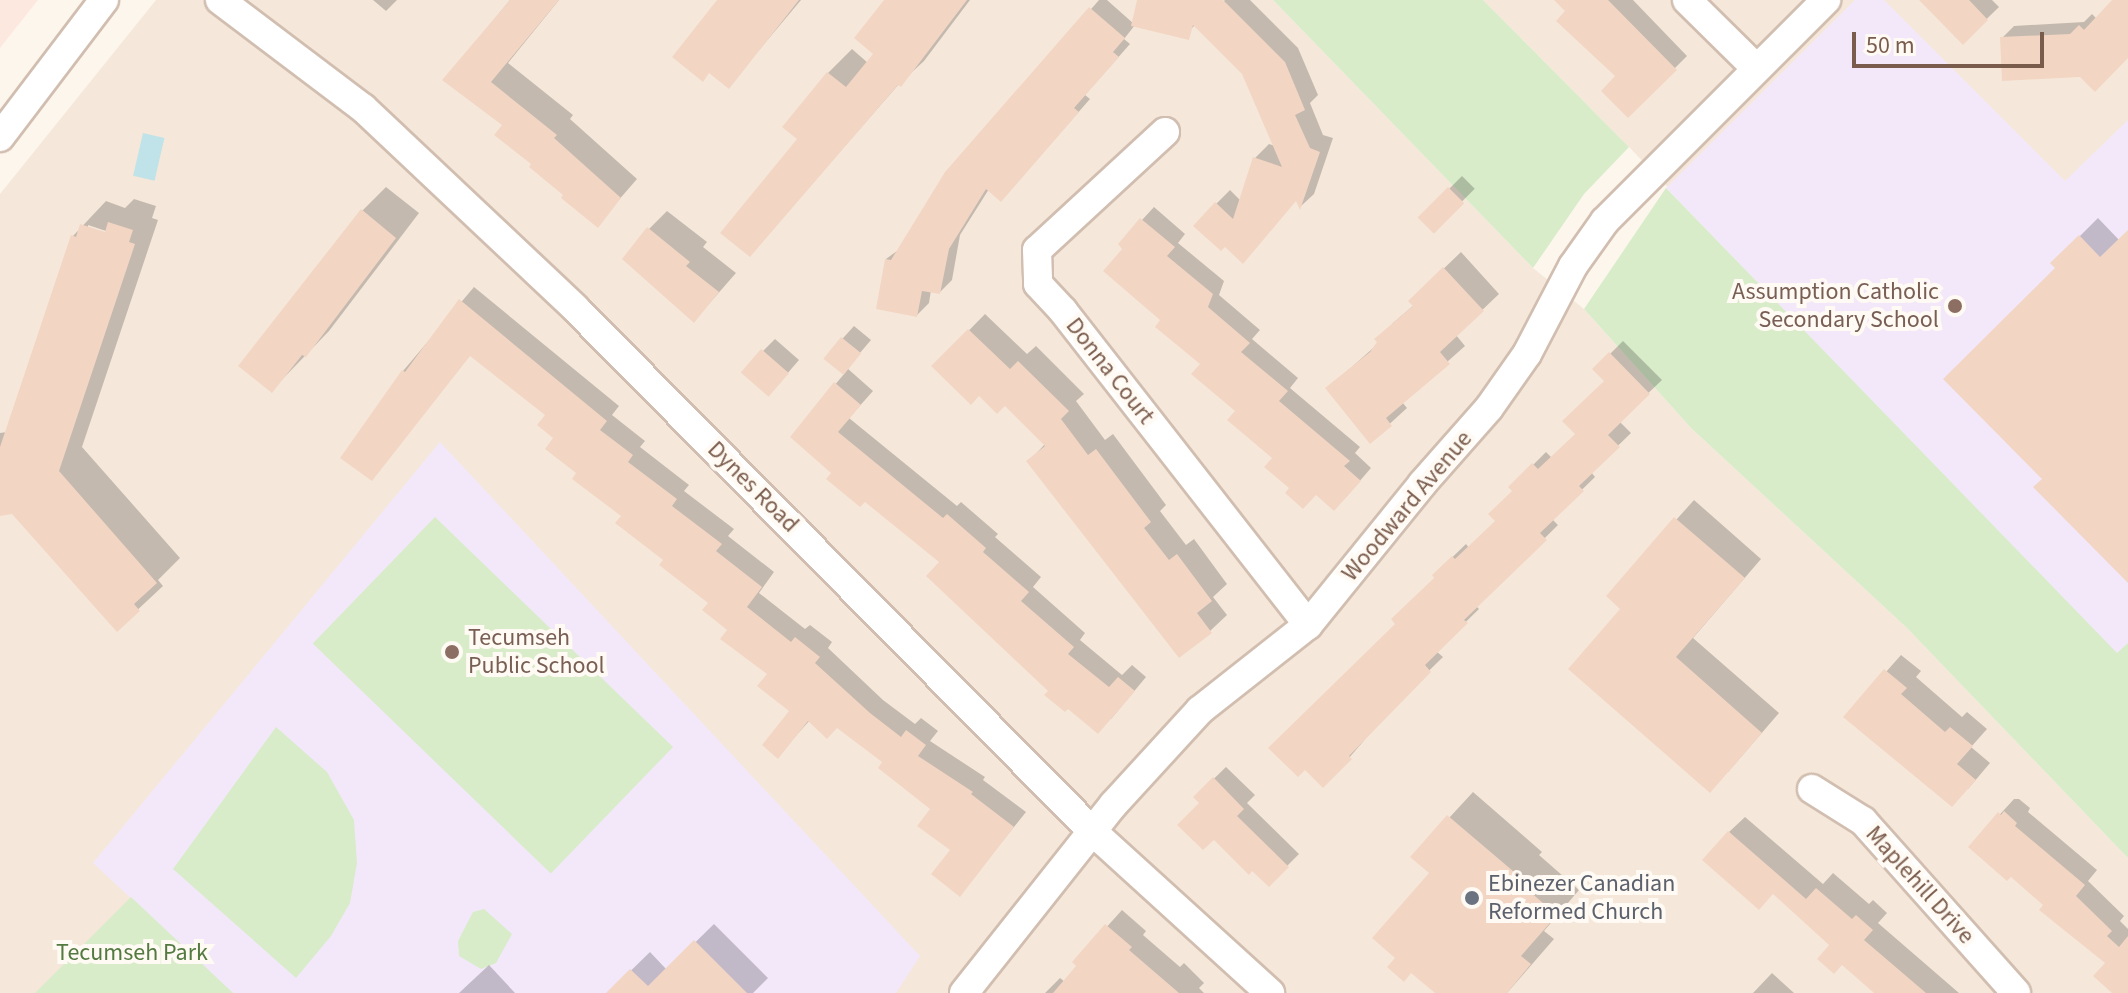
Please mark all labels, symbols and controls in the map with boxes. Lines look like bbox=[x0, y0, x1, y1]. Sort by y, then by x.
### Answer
scale bar bbox=[1856, 16, 2048, 66]
text: 50 m bbox=[1866, 28, 1915, 63]
place label: Assumption Catholic Secondary School bbox=[1732, 278, 1939, 334]
marker: Assumption Catholic Secondary School bbox=[1946, 297, 1964, 315]
street label: Donna Court bbox=[1060, 312, 1160, 430]
street label: Woodward Avenue bbox=[1336, 425, 1478, 587]
street label: Dynes Road bbox=[701, 435, 805, 539]
place label: Tecumseh Public School bbox=[468, 624, 605, 680]
marker: Tecumseh Public School bbox=[443, 643, 461, 661]
street label: Maplehill Drive bbox=[1859, 820, 1981, 950]
place label: Ebinezer Canadian Reformed Church bbox=[1488, 870, 1675, 926]
marker: Ebinezer Canadian Reformed Church bbox=[1463, 889, 1481, 907]
park label: Tecumseh Park bbox=[56, 939, 208, 967]

